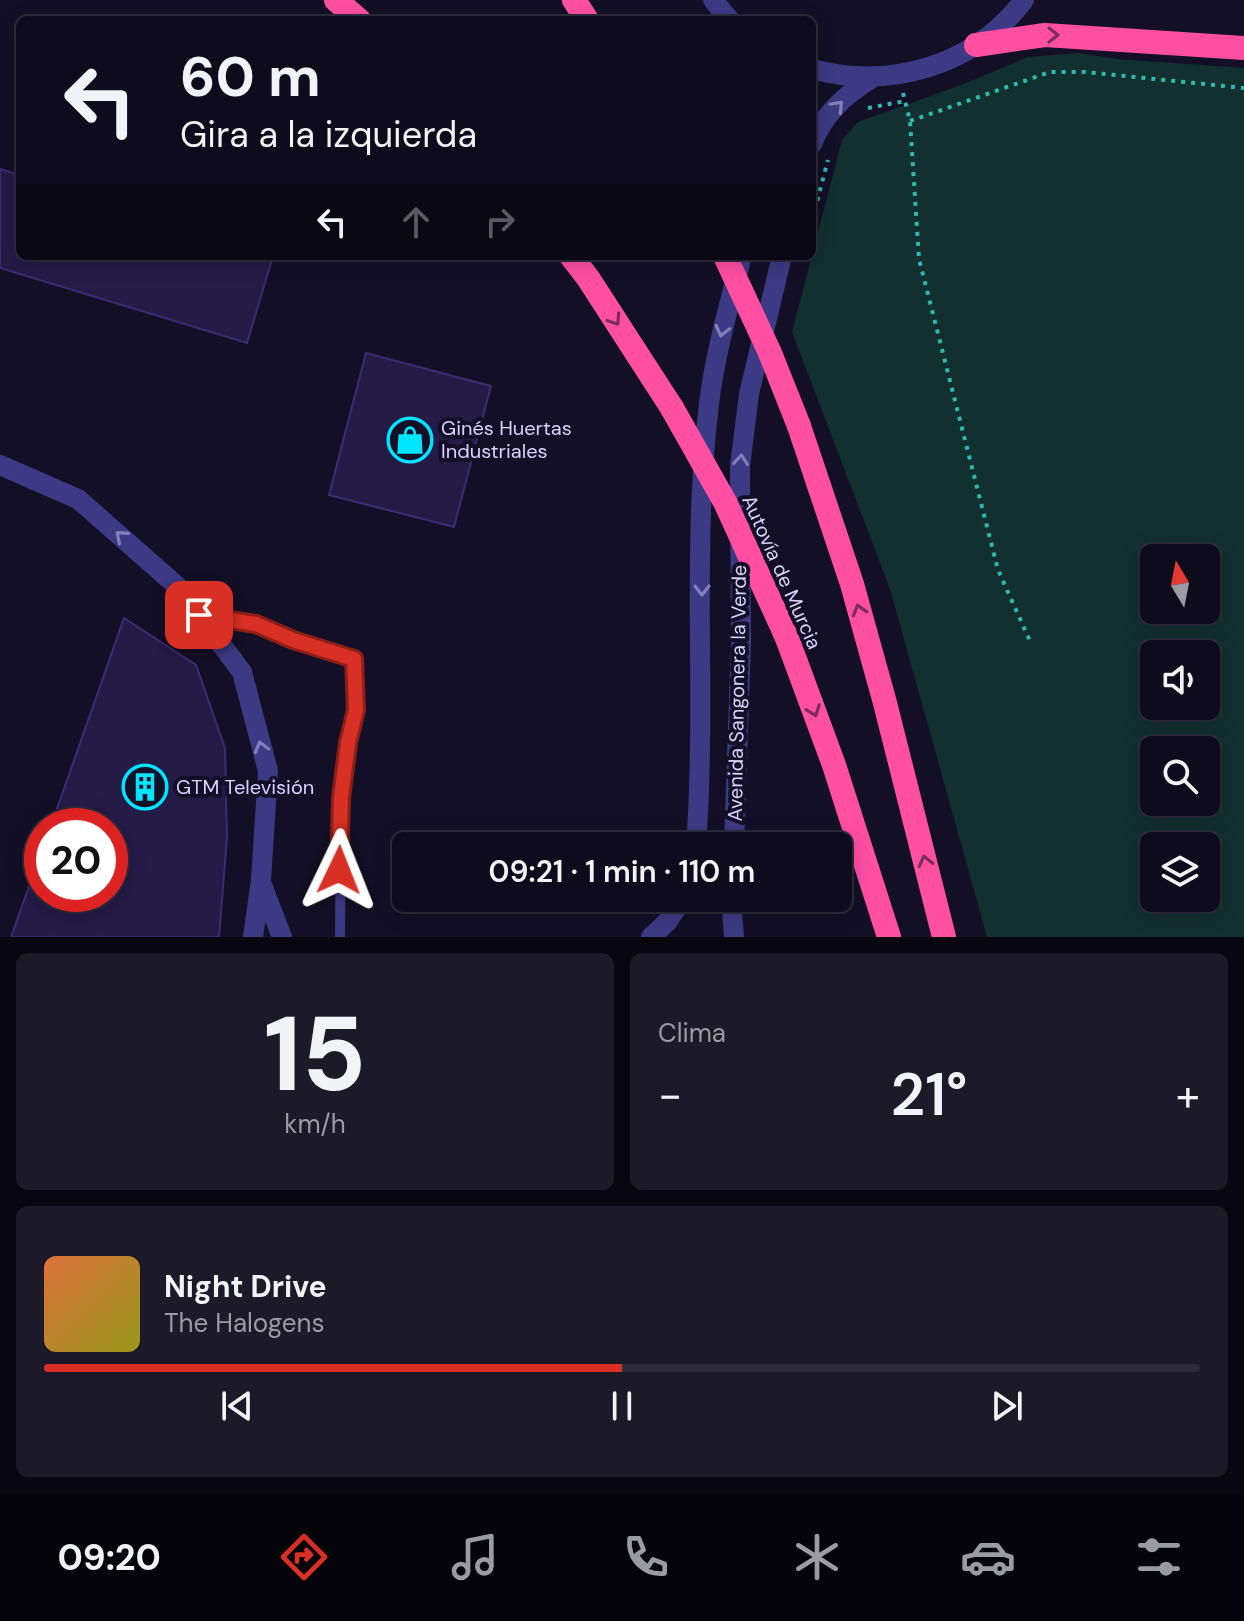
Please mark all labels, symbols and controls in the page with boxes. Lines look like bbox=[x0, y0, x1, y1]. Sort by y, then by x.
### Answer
one-way arrow bbox=[1047, 26, 1060, 44]
text: 60 m bbox=[180, 40, 321, 113]
icon: left bbox=[48, 48, 152, 152]
one-way arrow bbox=[828, 101, 843, 115]
text: Gira a la izquierda bbox=[180, 111, 477, 158]
icon: left bbox=[310, 200, 354, 244]
icon: ahead bbox=[394, 200, 438, 244]
icon: right bbox=[478, 200, 522, 244]
one-way arrow bbox=[606, 311, 621, 326]
one-way arrow bbox=[715, 324, 732, 338]
place label: Ginés Huertas Industriales bbox=[441, 415, 572, 464]
shop icon: Ginés Huertas Industriales bbox=[386, 416, 434, 464]
one-way arrow bbox=[732, 453, 749, 466]
street label: Autovía de Murcia bbox=[736, 491, 828, 653]
one-way arrow bbox=[115, 532, 130, 546]
north arrow bbox=[1140, 544, 1220, 624]
map controls bbox=[1140, 544, 1220, 912]
street label: Avenida Sangonera la Verde bbox=[722, 564, 752, 822]
pin bbox=[165, 581, 233, 649]
one-way arrow bbox=[693, 584, 711, 597]
icon: arrive bbox=[177, 593, 221, 637]
one-way arrow bbox=[852, 603, 869, 617]
button: sound bbox=[1140, 640, 1220, 720]
one-way arrow bbox=[804, 703, 821, 717]
button: search bbox=[1140, 736, 1220, 816]
one-way arrow bbox=[254, 740, 271, 754]
building icon: GTM Televisión bbox=[121, 763, 169, 811]
place label: GTM Televisión bbox=[176, 774, 314, 800]
speed limit sign: 20 bbox=[24, 808, 128, 912]
position arrow bbox=[297, 828, 381, 912]
button: layers bbox=[1140, 832, 1220, 912]
text: 09:21 · 1 min · 110 m bbox=[489, 852, 755, 891]
one-way arrow bbox=[918, 855, 935, 869]
text: 15 bbox=[264, 987, 366, 1122]
text: Clima bbox=[658, 1016, 726, 1050]
text: 21° bbox=[891, 1055, 967, 1134]
text: − bbox=[658, 1066, 682, 1124]
text: + bbox=[1176, 1066, 1200, 1124]
text: km/h bbox=[284, 1107, 346, 1141]
text: Night Drive bbox=[164, 1267, 327, 1306]
text: The Halogens bbox=[164, 1306, 324, 1340]
icon: previous bbox=[215, 1384, 259, 1428]
icon: pause bbox=[600, 1384, 644, 1428]
icon: next bbox=[985, 1384, 1029, 1428]
icon: directions bbox=[276, 1529, 332, 1585]
icon: music bbox=[447, 1529, 503, 1585]
icon: phone bbox=[618, 1529, 674, 1585]
icon: climate bbox=[789, 1529, 845, 1585]
icon: car bbox=[960, 1529, 1016, 1585]
icon: filters bbox=[1131, 1529, 1187, 1585]
text: 09:20 bbox=[57, 1534, 161, 1581]

